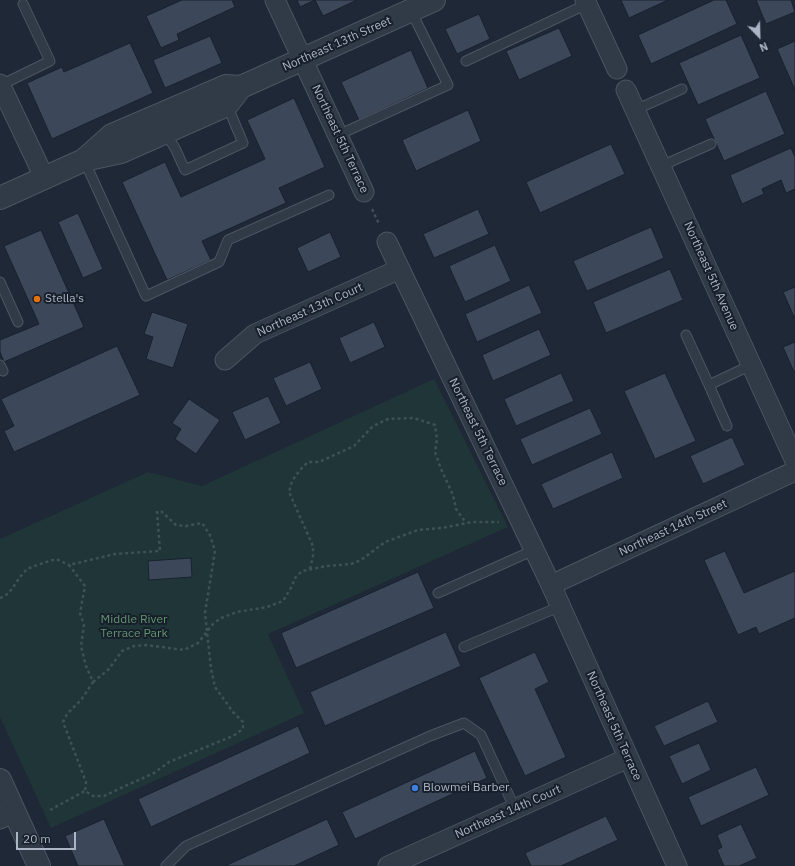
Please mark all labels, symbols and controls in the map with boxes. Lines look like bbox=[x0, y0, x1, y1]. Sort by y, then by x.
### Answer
street label: Northeast 13th Street bbox=[280, 13, 394, 75]
north arrow bbox=[739, 16, 779, 56]
text: N bbox=[757, 39, 770, 55]
street label: Northeast 5th Terrace bbox=[309, 83, 371, 195]
street label: Northeast 5th Avenue bbox=[681, 219, 741, 333]
street label: Northeast 13th Court bbox=[255, 280, 365, 340]
place label: Stella's bbox=[45, 292, 84, 306]
marker: Stella's bbox=[32, 294, 42, 304]
street label: Northeast 5th Terrace bbox=[446, 376, 510, 488]
street label: Northeast 14th Street bbox=[617, 497, 729, 559]
park label: Middle River Terrace Park bbox=[100, 613, 168, 641]
street label: Northeast 5th Terrace bbox=[583, 669, 645, 783]
place label: Blowmei Barber bbox=[423, 781, 509, 795]
street label: Northeast 14th Court bbox=[453, 782, 563, 842]
marker: Blowmei Barber bbox=[410, 783, 420, 793]
scale bar bbox=[18, 824, 78, 850]
text: 20 m bbox=[23, 831, 51, 846]

